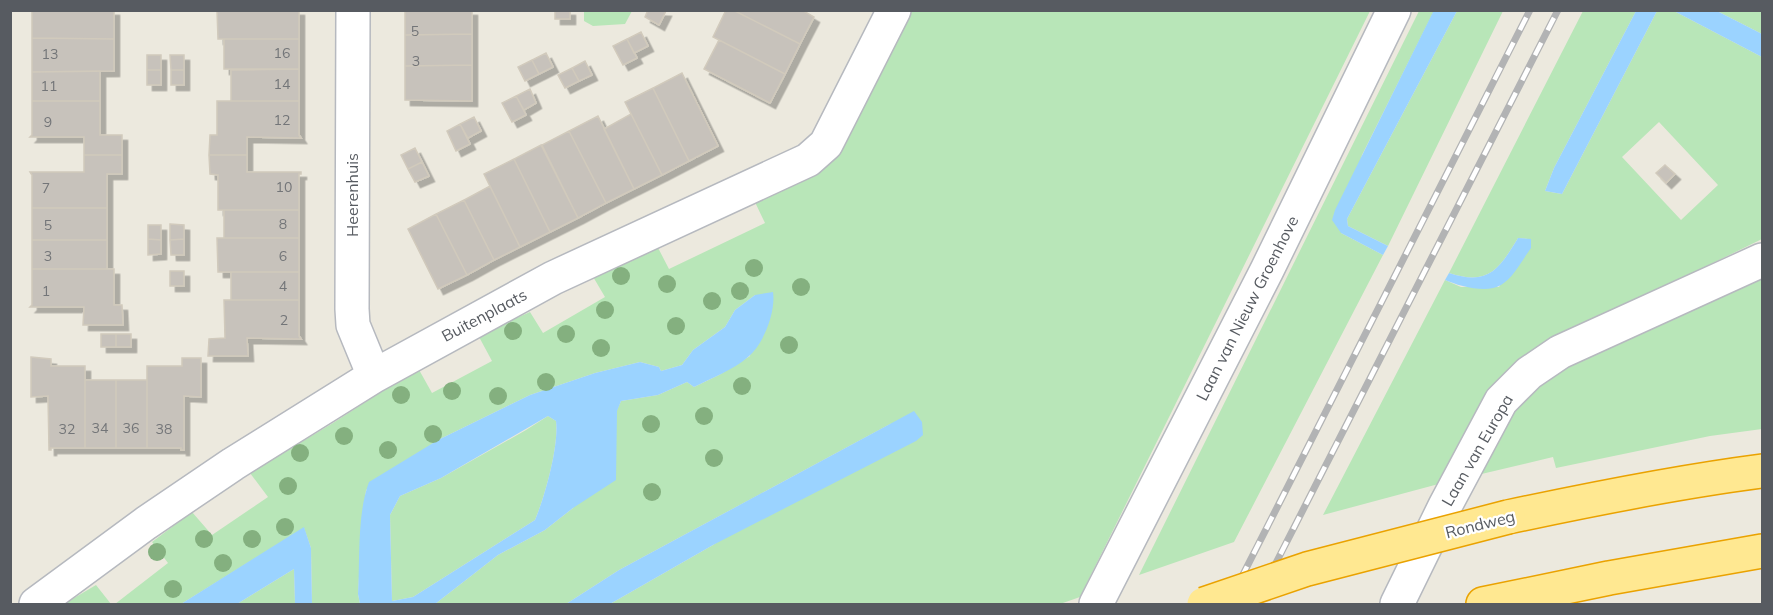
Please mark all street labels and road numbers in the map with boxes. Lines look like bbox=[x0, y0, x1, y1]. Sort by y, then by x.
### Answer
street label: Heerenhuis bbox=[342, 153, 362, 237]
street label: Laan van Nieuw Groenhove bbox=[1192, 212, 1302, 404]
street label: Buitenplaats bbox=[438, 284, 530, 346]
street label: Laan van Europa bbox=[1437, 391, 1517, 509]
street label: Rondweg bbox=[1443, 506, 1517, 542]

